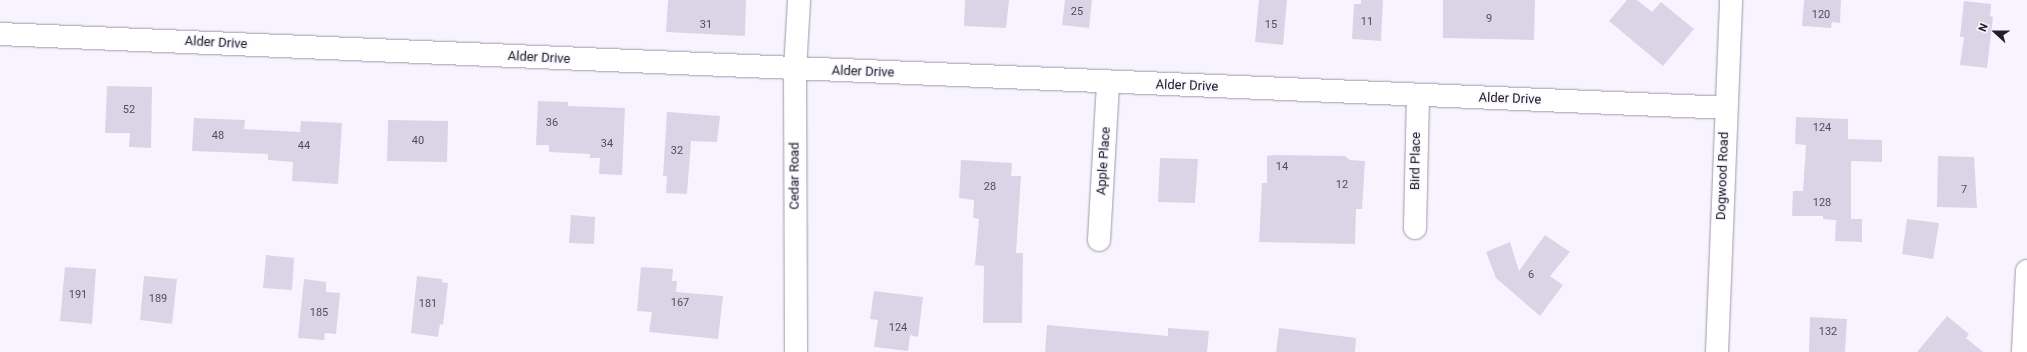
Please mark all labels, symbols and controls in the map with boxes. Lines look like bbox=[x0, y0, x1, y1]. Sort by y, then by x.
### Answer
house number: 25 bbox=[1071, 5, 1083, 19]
house number: 120 bbox=[1812, 8, 1830, 22]
house number: 9 bbox=[1486, 12, 1492, 26]
north arrow bbox=[1975, 12, 2015, 52]
house number: 11 bbox=[1361, 15, 1373, 29]
house number: 31 bbox=[700, 18, 712, 32]
house number: 15 bbox=[1265, 18, 1277, 32]
text: N bbox=[1976, 22, 1991, 33]
street label: Alder Drive bbox=[184, 34, 248, 52]
street label: Alder Drive bbox=[507, 49, 571, 67]
street label: Alder Drive bbox=[831, 63, 895, 81]
street label: Alder Drive bbox=[1155, 77, 1219, 95]
street label: Alder Drive bbox=[1478, 90, 1542, 108]
house number: 52 bbox=[123, 103, 135, 117]
house number: 36 bbox=[546, 116, 558, 130]
house number: 124 bbox=[1813, 121, 1831, 135]
street label: Apple Place bbox=[1094, 126, 1114, 196]
house number: 48 bbox=[212, 129, 224, 143]
street label: Bird Place bbox=[1408, 132, 1424, 190]
street label: Dogwood Road bbox=[1714, 132, 1732, 220]
house number: 40 bbox=[412, 134, 424, 148]
house number: 34 bbox=[601, 137, 613, 151]
house number: 44 bbox=[298, 139, 310, 153]
street label: Cedar Road bbox=[787, 142, 803, 210]
house number: 32 bbox=[671, 144, 683, 158]
house number: 14 bbox=[1276, 160, 1288, 174]
house number: 12 bbox=[1336, 178, 1348, 192]
house number: 28 bbox=[984, 180, 996, 194]
house number: 7 bbox=[1961, 183, 1967, 197]
house number: 128 bbox=[1813, 196, 1831, 210]
house number: 6 bbox=[1528, 268, 1534, 282]
house number: 191 bbox=[69, 288, 87, 302]
house number: 189 bbox=[149, 292, 167, 306]
house number: 167 bbox=[671, 296, 689, 310]
house number: 181 bbox=[419, 297, 437, 311]
house number: 185 bbox=[310, 306, 328, 320]
house number: 124 bbox=[889, 321, 907, 335]
house number: 132 bbox=[1819, 325, 1837, 339]

